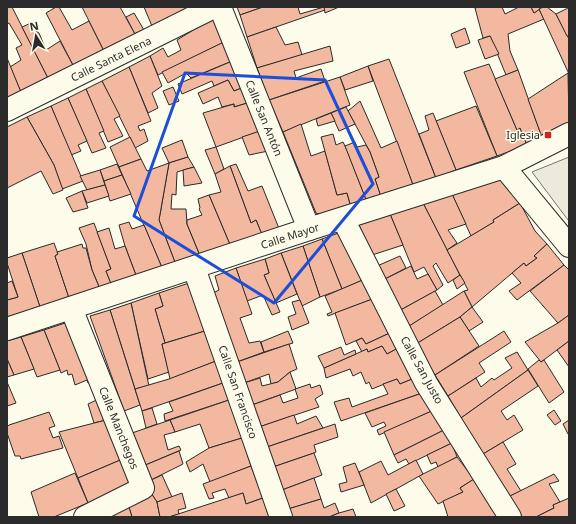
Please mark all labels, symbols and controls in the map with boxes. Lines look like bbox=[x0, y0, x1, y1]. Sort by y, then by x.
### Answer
north arrow bbox=[16, 16, 56, 56]
text: N bbox=[28, 17, 40, 34]
street label: Calle Santa Elena bbox=[68, 33, 154, 85]
street label: Calle San Antón bbox=[242, 77, 287, 158]
place label: Iglesia bbox=[506, 127, 540, 142]
marker: Iglesia bbox=[543, 130, 553, 140]
street label: Calle Mayor bbox=[259, 219, 322, 252]
street label: Calle San Justo bbox=[398, 333, 447, 407]
street label: Calle San Francisco bbox=[215, 343, 262, 441]
street label: Calle Manchegos bbox=[96, 384, 143, 471]

